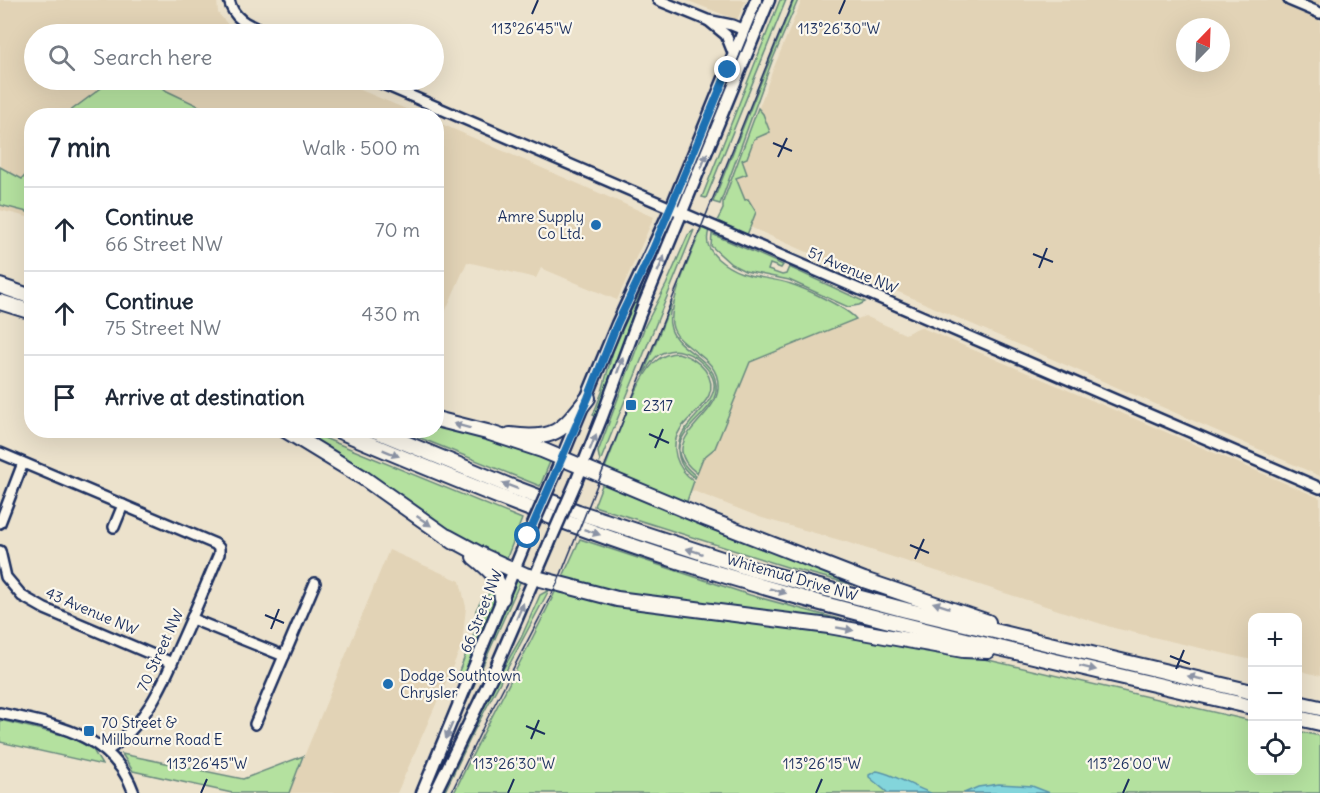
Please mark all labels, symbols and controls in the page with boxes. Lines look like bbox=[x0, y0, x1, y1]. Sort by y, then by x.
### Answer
north arrow bbox=[1176, 18, 1230, 72]
text: 113°26'45"W bbox=[492, 19, 573, 38]
text: 113°26'30"W bbox=[798, 19, 881, 38]
search box bbox=[24, 24, 444, 90]
icon: search bbox=[45, 41, 78, 74]
text: Search here bbox=[93, 43, 212, 71]
route end bbox=[714, 56, 740, 82]
text: 7 min bbox=[48, 131, 111, 164]
text: Walk · 500 m bbox=[302, 135, 420, 160]
one-way arrow bbox=[700, 152, 709, 170]
text: Continue bbox=[105, 203, 194, 231]
place label: Amre Supply Co Ltd. bbox=[498, 207, 584, 243]
icon: ahead bbox=[48, 213, 81, 246]
text: 70 m bbox=[375, 217, 420, 242]
marker: Amre Supply Co Ltd. bbox=[589, 218, 603, 232]
text: 66 Street NW bbox=[105, 231, 223, 256]
street label: 51 Avenue NW bbox=[805, 242, 901, 298]
one-way arrow bbox=[656, 254, 666, 272]
text: Continue bbox=[105, 287, 194, 315]
icon: ahead bbox=[48, 297, 81, 330]
text: 430 m bbox=[362, 301, 420, 326]
text: 75 Street NW bbox=[105, 315, 221, 340]
one-way arrow bbox=[615, 356, 625, 374]
icon: arrive bbox=[48, 381, 81, 414]
text: Arrive at destination bbox=[105, 383, 305, 411]
place label: 2317 bbox=[643, 396, 673, 415]
marker: 2317 bbox=[624, 398, 638, 412]
one-way arrow bbox=[452, 420, 471, 430]
one-way arrow bbox=[588, 433, 598, 451]
one-way arrow bbox=[382, 449, 400, 458]
one-way arrow bbox=[501, 481, 519, 491]
one-way arrow bbox=[416, 515, 432, 527]
route start bbox=[514, 522, 540, 548]
one-way arrow bbox=[583, 528, 601, 538]
one-way arrow bbox=[685, 545, 703, 555]
street label: Whitemud Drive NW bbox=[724, 549, 860, 605]
street label: 66 Street NW bbox=[456, 566, 507, 656]
street label: 43 Avenue NW bbox=[43, 583, 141, 639]
one-way arrow bbox=[769, 587, 787, 596]
one-way arrow bbox=[932, 600, 950, 609]
one-way arrow bbox=[516, 603, 525, 620]
street label: 70 Street NW bbox=[133, 606, 187, 694]
map controls bbox=[1248, 613, 1302, 775]
button: + bbox=[1248, 613, 1302, 667]
one-way arrow bbox=[835, 625, 854, 634]
one-way arrow bbox=[1079, 664, 1098, 673]
place label: Dodge Southtown Chrysler bbox=[400, 666, 521, 702]
button: − bbox=[1248, 667, 1302, 721]
one-way arrow bbox=[1186, 673, 1205, 683]
marker: Dodge Southtown Chrysler bbox=[381, 677, 395, 691]
place label: 70 Street & Millbourne Road E bbox=[101, 713, 223, 749]
button: locate bbox=[1248, 721, 1302, 775]
one-way arrow bbox=[444, 722, 454, 740]
marker: 70 Street & Millbourne Road E bbox=[82, 724, 96, 738]
text: 113°26'45"W bbox=[167, 754, 248, 773]
text: 113°26'30"W bbox=[473, 754, 556, 773]
text: 113°26'15"W bbox=[783, 754, 862, 773]
text: 113°26'00"W bbox=[1087, 754, 1171, 773]

